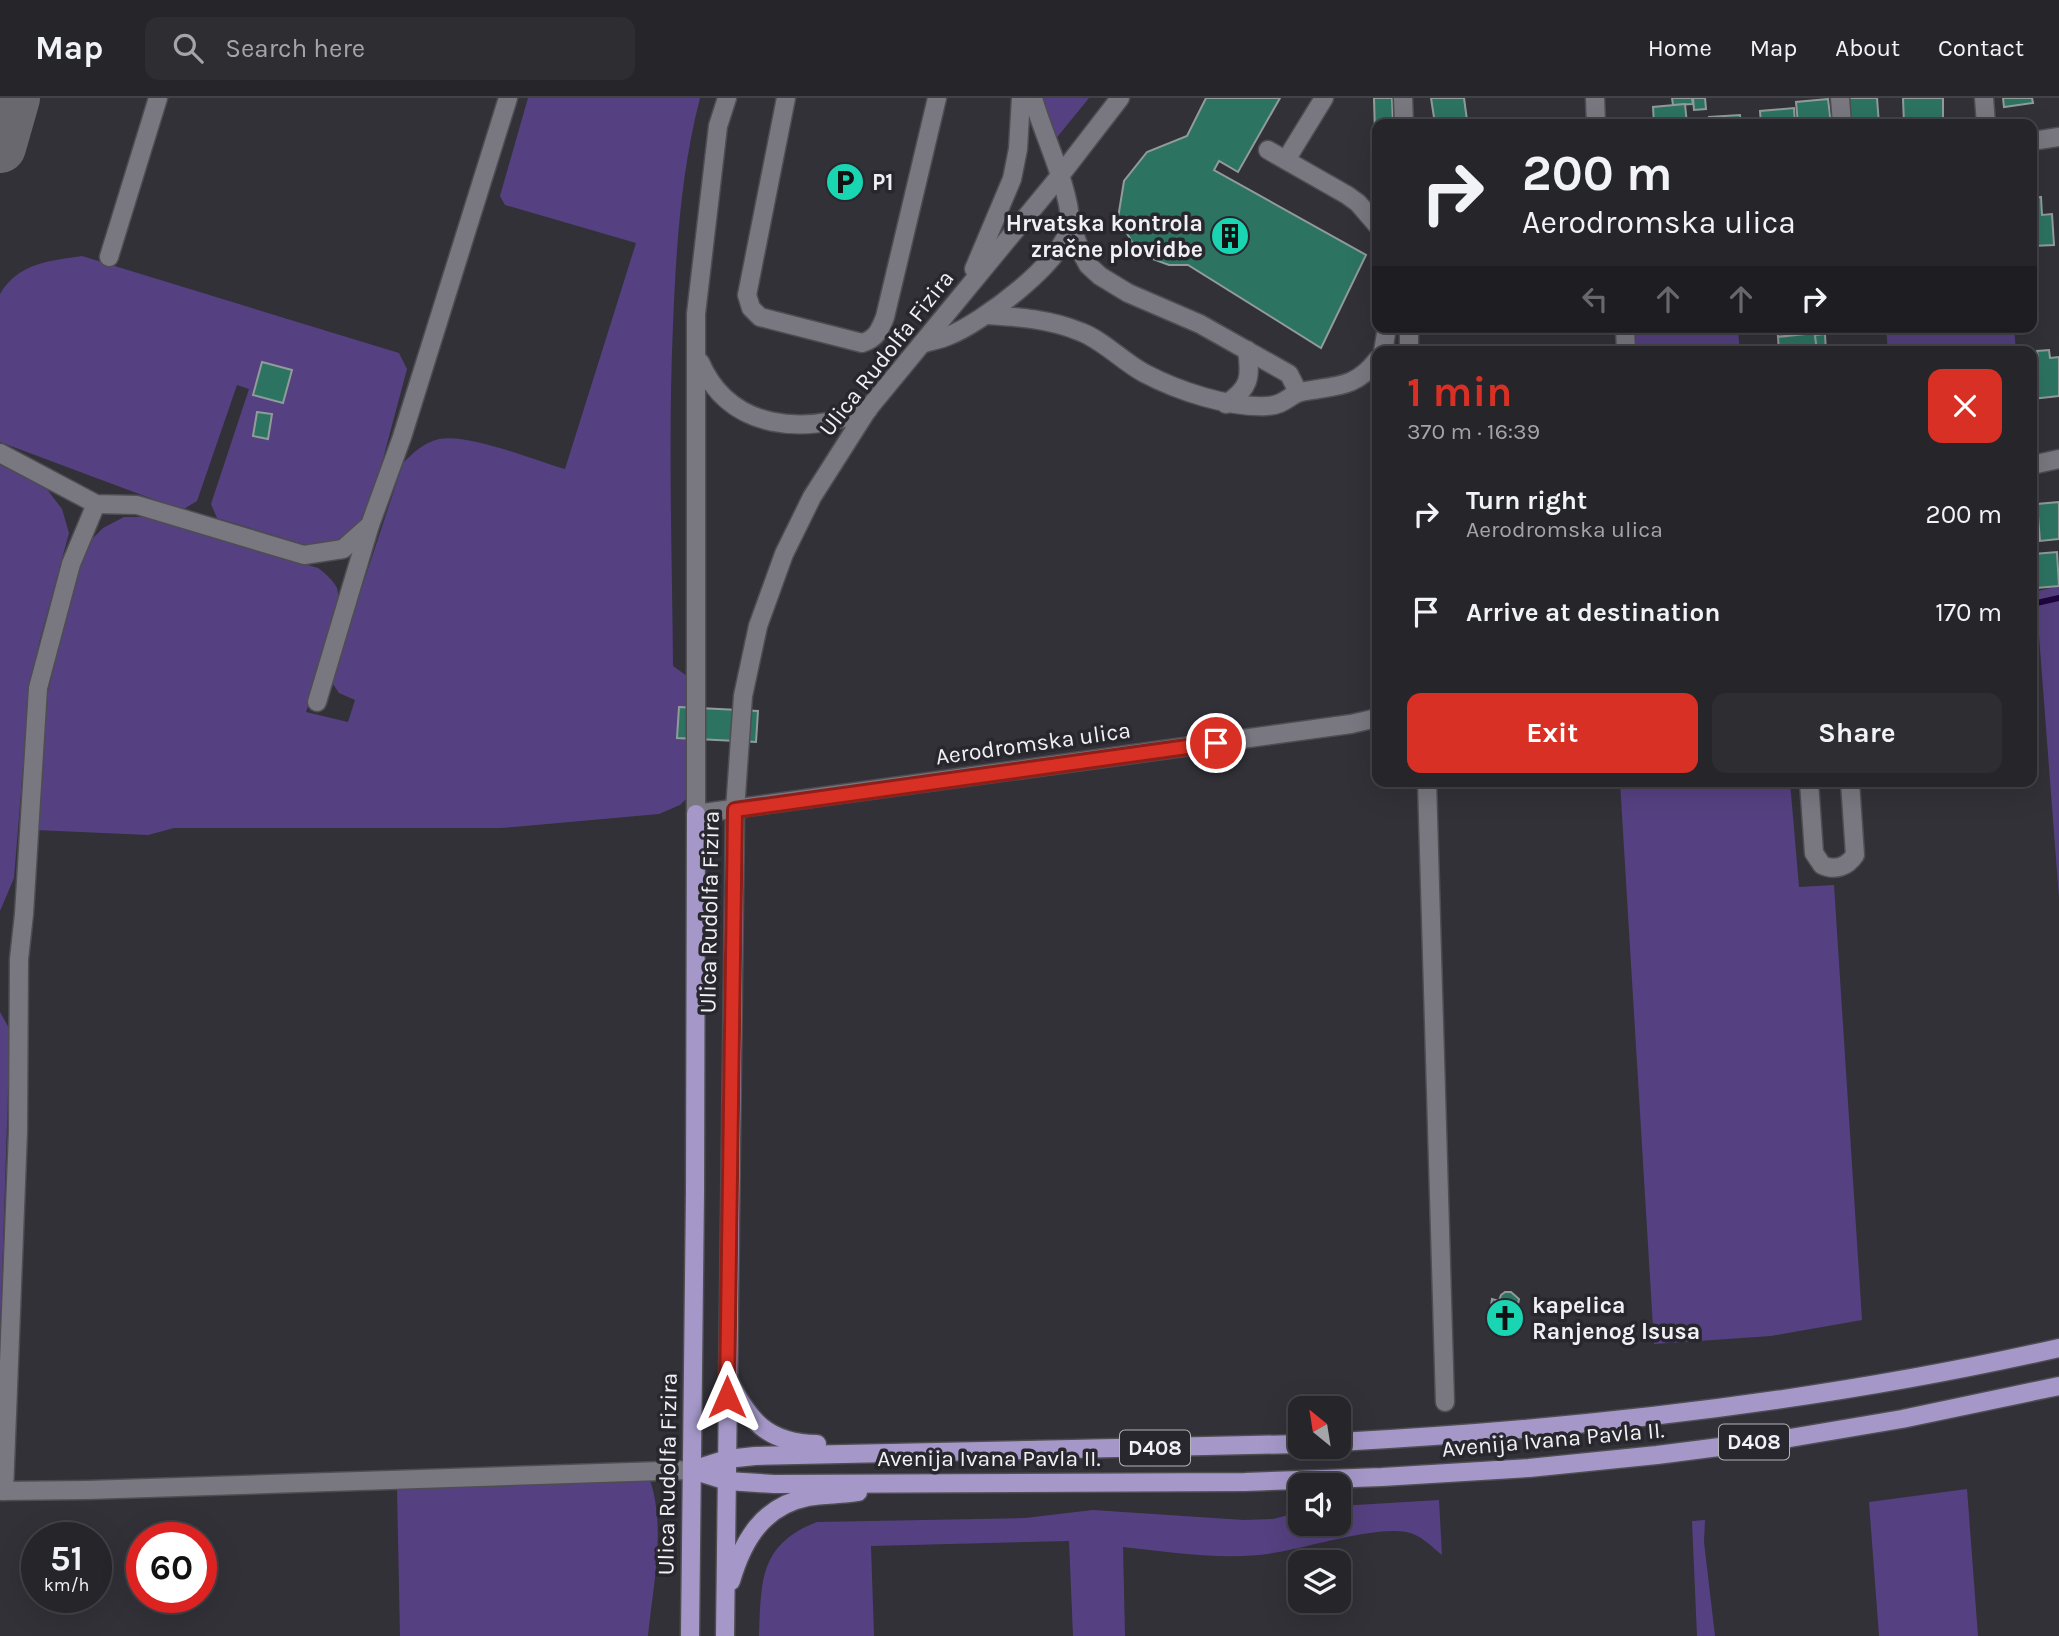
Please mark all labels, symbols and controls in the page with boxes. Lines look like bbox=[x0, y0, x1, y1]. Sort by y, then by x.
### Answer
search box bbox=[145, 17, 635, 80]
text: Map bbox=[35, 29, 103, 67]
icon: search bbox=[169, 29, 207, 67]
text: Search here bbox=[225, 33, 365, 64]
text: Home bbox=[1648, 34, 1712, 62]
text: Map bbox=[1750, 34, 1797, 62]
text: About bbox=[1835, 34, 1900, 62]
text: Contact bbox=[1938, 34, 2024, 62]
text: 200 m bbox=[1522, 145, 1673, 202]
icon: right bbox=[1407, 147, 1498, 238]
parking icon: P1 bbox=[824, 161, 866, 203]
place label: P1 bbox=[872, 169, 894, 196]
text: Aerodromska ulica bbox=[1522, 204, 1796, 241]
place label: Hrvatska kontrola zračne plovidbe bbox=[1006, 210, 1203, 263]
building icon: Hrvatska kontrola zračne plovidbe bbox=[1209, 215, 1251, 257]
street label: Ulica Rudolfa Fizira bbox=[813, 265, 959, 441]
icon: left bbox=[1576, 280, 1614, 318]
icon: ahead bbox=[1649, 280, 1687, 318]
icon: ahead bbox=[1722, 280, 1760, 318]
icon: right bbox=[1795, 280, 1833, 318]
text: 1 min bbox=[1407, 367, 1512, 417]
button: close bbox=[1928, 369, 2002, 443]
text: 370 m · 16:39 bbox=[1407, 418, 1540, 445]
text: Turn right bbox=[1466, 485, 1587, 516]
icon: right bbox=[1407, 495, 1445, 533]
text: 200 m bbox=[1926, 499, 2002, 530]
text: Aerodromska ulica bbox=[1466, 516, 1663, 543]
icon: arrive bbox=[1407, 593, 1445, 631]
text: Arrive at destination bbox=[1466, 597, 1720, 628]
text: 170 m bbox=[1935, 597, 2002, 628]
button: Exit bbox=[1407, 693, 1698, 773]
button: Share bbox=[1712, 693, 2002, 773]
pin bbox=[1186, 713, 1246, 773]
street label: Aerodromska ulica bbox=[934, 716, 1132, 771]
icon: arrive bbox=[1197, 724, 1235, 762]
street label: Ulica Rudolfa Fizira bbox=[694, 810, 725, 1014]
place label: kapelica Ranjenog Isusa bbox=[1532, 1292, 1700, 1345]
church icon: kapelica Ranjenog Isusa bbox=[1484, 1297, 1526, 1339]
position arrow bbox=[690, 1360, 764, 1434]
street label: Ulica Rudolfa Fizira bbox=[652, 1372, 683, 1576]
north arrow bbox=[1288, 1396, 1351, 1460]
map controls bbox=[1288, 1396, 1351, 1613]
street label: Avenija Ivana Pavla II. bbox=[1441, 1416, 1665, 1463]
road number: D408 bbox=[1719, 1424, 1789, 1460]
road number: D408 bbox=[1120, 1430, 1190, 1466]
street label: Avenija Ivana Pavla II. bbox=[877, 1445, 1101, 1472]
button: sound bbox=[1288, 1473, 1351, 1536]
speed limit sign: 60 bbox=[126, 1522, 217, 1613]
text: 51 bbox=[50, 1538, 83, 1579]
button: layers bbox=[1288, 1550, 1351, 1613]
text: km/h bbox=[44, 1574, 89, 1596]

